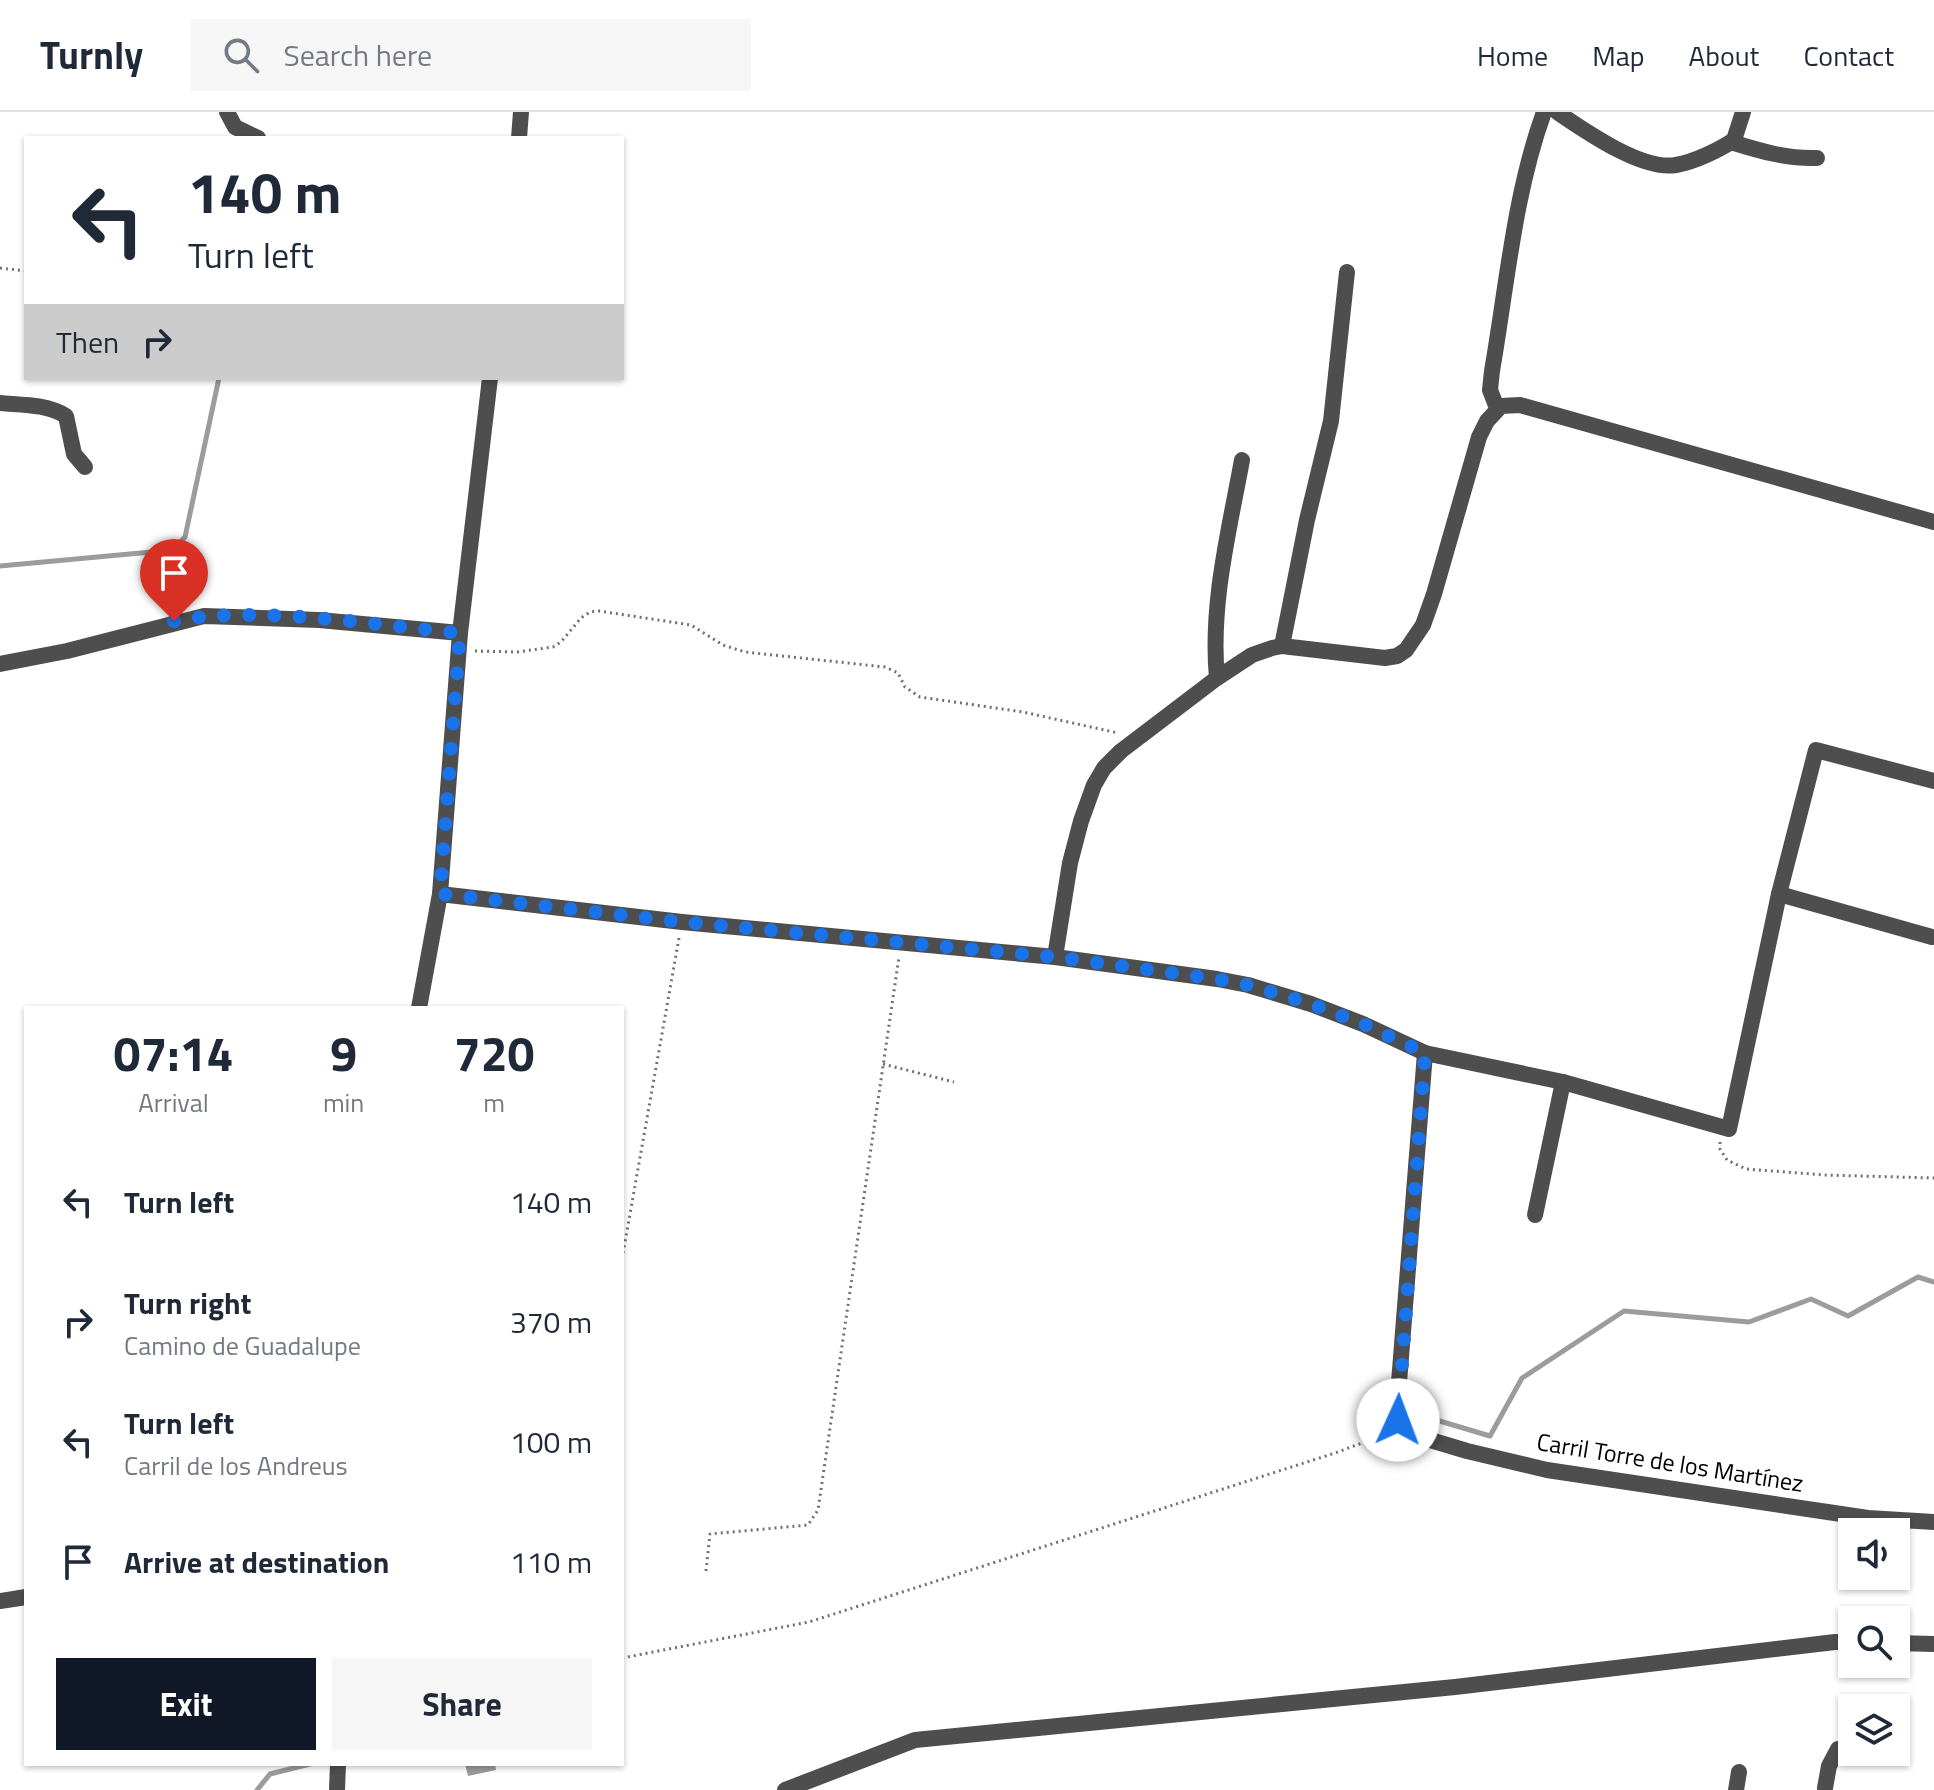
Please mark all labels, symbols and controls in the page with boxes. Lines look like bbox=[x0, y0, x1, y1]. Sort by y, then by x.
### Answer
search box bbox=[191, 19, 751, 91]
text: Turnly bbox=[40, 26, 143, 84]
text: Search here bbox=[283, 32, 432, 78]
icon: search bbox=[219, 33, 263, 77]
text: Home bbox=[1477, 34, 1548, 77]
text: Map bbox=[1592, 34, 1645, 77]
text: About bbox=[1689, 34, 1759, 77]
text: Contact bbox=[1803, 34, 1894, 77]
text: 140 m bbox=[188, 150, 341, 235]
icon: left bbox=[56, 168, 160, 272]
text: Turn left bbox=[188, 227, 314, 282]
text: Then bbox=[56, 319, 119, 365]
icon: right bbox=[135, 320, 179, 364]
pin bbox=[140, 539, 208, 621]
icon: arrive bbox=[152, 551, 196, 595]
text: 07:14 bbox=[114, 1017, 233, 1090]
text: 9 bbox=[330, 1017, 357, 1090]
text: 720 bbox=[454, 1017, 534, 1090]
text: Arrival bbox=[138, 1083, 209, 1122]
text: min bbox=[323, 1083, 364, 1122]
text: m bbox=[483, 1083, 505, 1122]
text: Turn left bbox=[124, 1179, 234, 1225]
text: 140 m bbox=[510, 1179, 592, 1225]
icon: left bbox=[56, 1180, 100, 1224]
text: Turn right bbox=[124, 1280, 252, 1326]
text: 370 m bbox=[510, 1299, 592, 1345]
icon: right bbox=[56, 1300, 100, 1344]
text: Camino de Guadalupe bbox=[124, 1326, 361, 1365]
position arrow bbox=[1356, 1378, 1440, 1462]
text: Turn left bbox=[124, 1400, 234, 1446]
text: 100 m bbox=[510, 1419, 592, 1465]
icon: left bbox=[56, 1420, 100, 1464]
street label: Carril Torre de los Martínez bbox=[1534, 1423, 1806, 1501]
text: Carril de los Andreus bbox=[124, 1446, 348, 1485]
map controls bbox=[1838, 1518, 1910, 1766]
button: sound bbox=[1838, 1518, 1910, 1590]
text: Arrive at destination bbox=[124, 1539, 389, 1585]
text: 110 m bbox=[510, 1539, 592, 1585]
icon: arrive bbox=[56, 1540, 100, 1584]
button: search bbox=[1838, 1606, 1910, 1678]
button: Exit bbox=[56, 1658, 316, 1750]
button: Share bbox=[332, 1658, 592, 1750]
button: layers bbox=[1838, 1694, 1910, 1766]

